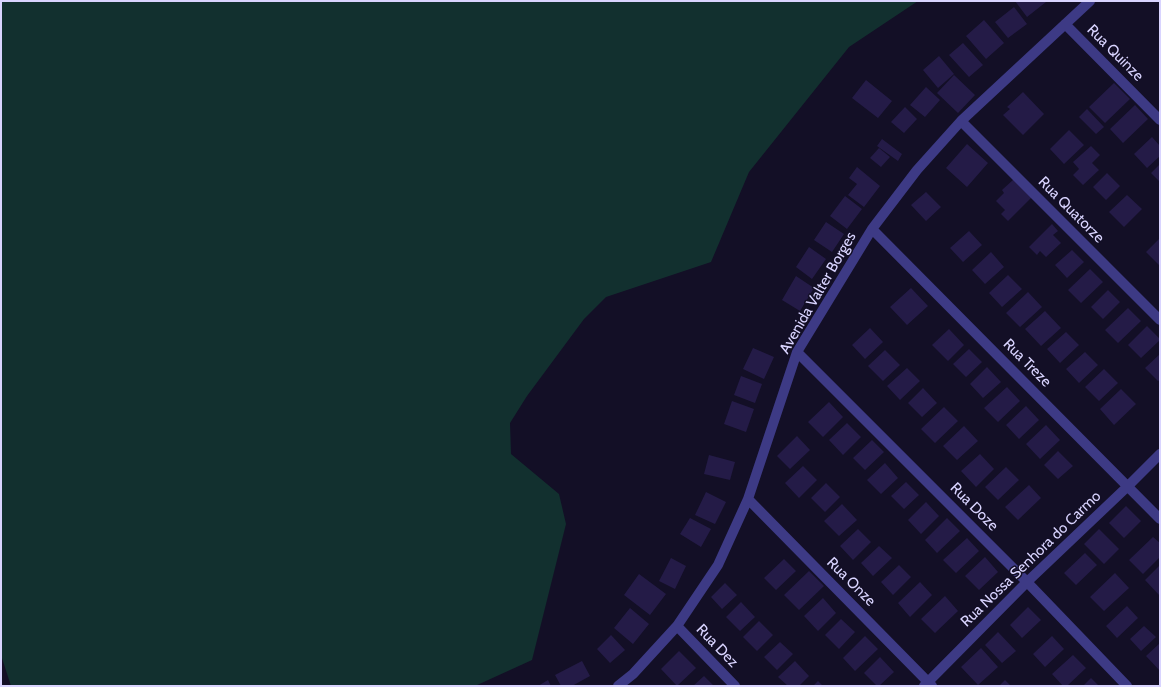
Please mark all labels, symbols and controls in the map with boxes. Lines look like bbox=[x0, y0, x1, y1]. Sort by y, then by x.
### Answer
street label: Rua Quinze bbox=[1083, 21, 1147, 85]
street label: Rua Quatorze bbox=[1034, 173, 1108, 247]
street label: Avenida Valter Borges bbox=[776, 229, 860, 357]
street label: Rua Treze bbox=[999, 335, 1055, 391]
street label: Rua Doze bbox=[946, 479, 1002, 535]
street label: Rua Nossa Senhora do Carmo bbox=[957, 487, 1105, 631]
street label: Rua Onze bbox=[823, 554, 879, 610]
street label: Rua Dez bbox=[692, 621, 742, 671]

